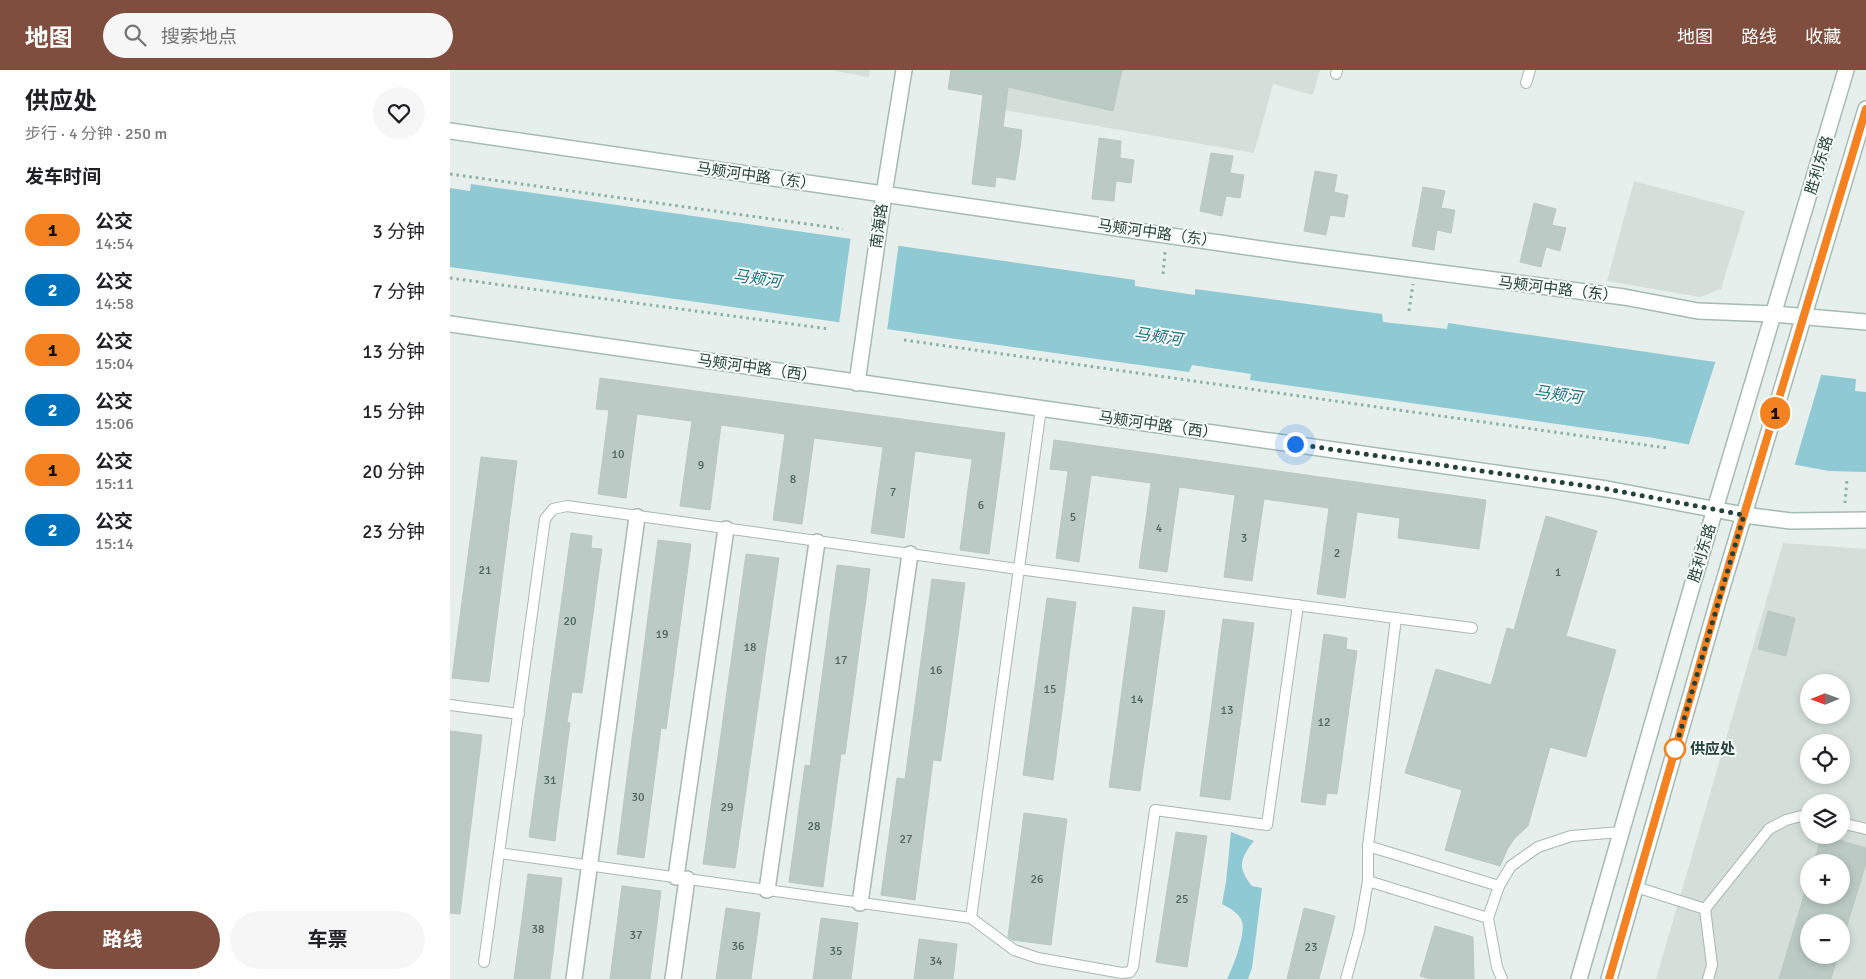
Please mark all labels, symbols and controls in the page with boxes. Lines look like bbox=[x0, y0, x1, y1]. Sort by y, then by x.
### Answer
search box bbox=[103, 13, 453, 58]
icon: search bbox=[121, 21, 149, 49]
text: 地图 bbox=[25, 23, 73, 53]
text: 搜索地点 bbox=[161, 25, 237, 49]
text: 地图 bbox=[1677, 26, 1713, 48]
text: 路线 bbox=[1741, 26, 1777, 48]
text: 收藏 bbox=[1805, 26, 1841, 48]
text: 供应处 bbox=[25, 86, 97, 116]
button: heart bbox=[373, 87, 425, 139]
text: 步行 · 4 分钟 · 250 m bbox=[25, 124, 167, 144]
street label: 胜利东路 bbox=[1802, 134, 1836, 196]
street label: 马颊河中路（东） bbox=[695, 159, 817, 193]
text: 发车时间 bbox=[25, 165, 101, 189]
street label: 南海路 bbox=[867, 202, 891, 250]
text: 公交 bbox=[95, 210, 133, 234]
street label: 马颊河中路（东） bbox=[1096, 216, 1218, 250]
text: 1 bbox=[48, 219, 57, 241]
text: 3 分钟 bbox=[373, 220, 425, 244]
text: 14:54 bbox=[95, 234, 134, 254]
water label: 马颊河 bbox=[732, 266, 785, 293]
text: 公交 bbox=[95, 270, 133, 294]
street label: 马颊河中路（东） bbox=[1497, 273, 1619, 305]
text: 2 bbox=[48, 279, 57, 301]
text: 7 分钟 bbox=[373, 280, 425, 304]
text: 14:58 bbox=[95, 294, 134, 314]
water label: 马颊河 bbox=[1133, 324, 1186, 351]
text: 公交 bbox=[95, 330, 133, 354]
text: 1 bbox=[48, 339, 57, 361]
text: 13 分钟 bbox=[362, 340, 425, 364]
street label: 马颊河中路（西） bbox=[696, 351, 818, 385]
text: 15:04 bbox=[95, 354, 134, 374]
water label: 马颊河 bbox=[1533, 382, 1586, 409]
text: 公交 bbox=[95, 390, 133, 414]
line badge: 1 bbox=[1759, 397, 1791, 429]
text: 2 bbox=[48, 399, 57, 421]
text: 15 分钟 bbox=[362, 400, 425, 424]
text: 1 bbox=[1770, 402, 1780, 424]
street label: 马颊河中路（西） bbox=[1097, 408, 1219, 442]
text: 15:06 bbox=[95, 414, 134, 434]
your location bbox=[1283, 432, 1308, 457]
house number: 10 bbox=[612, 447, 624, 462]
text: 公交 bbox=[95, 450, 133, 474]
house number: 9 bbox=[698, 458, 704, 473]
text: 1 bbox=[48, 459, 57, 481]
text: 20 分钟 bbox=[362, 460, 425, 484]
house number: 8 bbox=[790, 472, 796, 487]
text: 15:11 bbox=[95, 474, 134, 494]
house number: 7 bbox=[890, 485, 896, 500]
house number: 6 bbox=[978, 498, 984, 513]
text: 公交 bbox=[95, 510, 133, 534]
house number: 5 bbox=[1070, 510, 1076, 525]
text: 2 bbox=[48, 519, 57, 541]
text: 23 分钟 bbox=[362, 520, 425, 544]
house number: 4 bbox=[1156, 521, 1163, 536]
street label: 胜利东路 bbox=[1685, 522, 1719, 584]
house number: 3 bbox=[1241, 531, 1247, 546]
text: 15:14 bbox=[95, 534, 134, 554]
house number: 2 bbox=[1334, 546, 1340, 561]
house number: 21 bbox=[479, 563, 491, 578]
house number: 1 bbox=[1555, 565, 1561, 580]
house number: 20 bbox=[564, 614, 576, 629]
house number: 19 bbox=[656, 627, 668, 642]
house number: 18 bbox=[744, 640, 756, 655]
house number: 17 bbox=[835, 653, 847, 668]
house number: 16 bbox=[930, 663, 942, 678]
north arrow bbox=[1800, 674, 1850, 724]
map controls bbox=[1800, 674, 1850, 964]
house number: 15 bbox=[1044, 682, 1056, 697]
house number: 14 bbox=[1131, 692, 1144, 707]
house number: 13 bbox=[1221, 703, 1233, 718]
house number: 12 bbox=[1318, 715, 1330, 730]
button: locate bbox=[1800, 734, 1850, 784]
marker: 供应处 bbox=[1664, 738, 1686, 760]
place label: 供应处 bbox=[1690, 740, 1735, 758]
house number: 31 bbox=[544, 773, 556, 788]
house number: 30 bbox=[632, 790, 644, 805]
button: layers bbox=[1800, 794, 1850, 844]
house number: 29 bbox=[721, 800, 733, 815]
house number: 28 bbox=[808, 819, 820, 834]
house number: 27 bbox=[900, 832, 912, 847]
button: + bbox=[1800, 854, 1850, 904]
house number: 26 bbox=[1031, 872, 1043, 887]
house number: 25 bbox=[1176, 892, 1188, 907]
button: 路线 bbox=[25, 911, 220, 969]
button: 车票 bbox=[230, 911, 425, 969]
button: − bbox=[1800, 914, 1850, 964]
house number: 38 bbox=[532, 922, 544, 937]
house number: 37 bbox=[630, 928, 642, 943]
house number: 36 bbox=[732, 939, 744, 954]
house number: 23 bbox=[1305, 940, 1317, 955]
house number: 35 bbox=[830, 944, 842, 959]
house number: 34 bbox=[930, 954, 943, 969]

